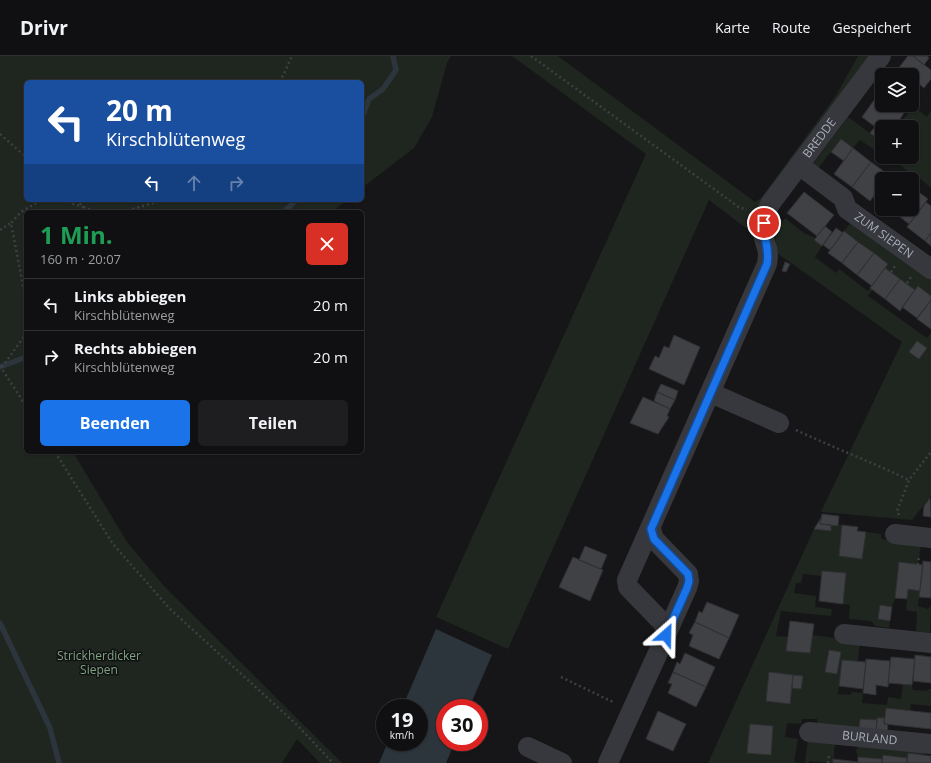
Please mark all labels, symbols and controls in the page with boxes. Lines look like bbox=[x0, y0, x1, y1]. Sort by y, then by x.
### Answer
text: Drivr bbox=[20, 15, 68, 41]
text: Karte bbox=[715, 18, 750, 37]
text: Route bbox=[772, 18, 810, 37]
text: Gespeichert bbox=[832, 18, 911, 37]
map controls bbox=[875, 68, 919, 216]
button: layers bbox=[875, 68, 919, 112]
text: 20 m bbox=[106, 91, 173, 129]
icon: left bbox=[40, 96, 92, 148]
street label: BREDDE bbox=[798, 114, 840, 161]
button: + bbox=[875, 120, 919, 164]
text: Kirschblütenweg bbox=[106, 127, 245, 151]
icon: left bbox=[141, 172, 163, 194]
icon: ahead bbox=[183, 172, 205, 194]
icon: right bbox=[225, 172, 247, 194]
button: − bbox=[875, 172, 919, 216]
pin bbox=[747, 206, 781, 240]
street label: ZUM SIEPEN bbox=[851, 208, 917, 262]
icon: arrive bbox=[753, 212, 775, 234]
text: 1 Min. bbox=[40, 218, 113, 251]
button: close bbox=[306, 223, 348, 265]
text: 160 m · 20:07 bbox=[40, 250, 121, 268]
text: Links abbiegen bbox=[74, 286, 186, 306]
icon: left bbox=[40, 294, 62, 316]
text: 20 m bbox=[313, 295, 348, 315]
text: Kirschblütenweg bbox=[74, 306, 175, 324]
text: Rechts abbiegen bbox=[74, 338, 197, 358]
icon: right bbox=[40, 346, 62, 368]
text: 20 m bbox=[313, 347, 348, 367]
text: Kirschblütenweg bbox=[74, 358, 175, 376]
button: Beenden bbox=[40, 400, 190, 446]
button: Teilen bbox=[198, 400, 348, 446]
position arrow bbox=[645, 614, 687, 656]
park label: Strickherdicker Siepen bbox=[57, 647, 141, 678]
speed limit sign: 30 bbox=[436, 699, 488, 751]
text: 19 bbox=[391, 706, 413, 733]
street label: BURLAND bbox=[841, 726, 898, 749]
text: km/h bbox=[390, 728, 414, 742]

